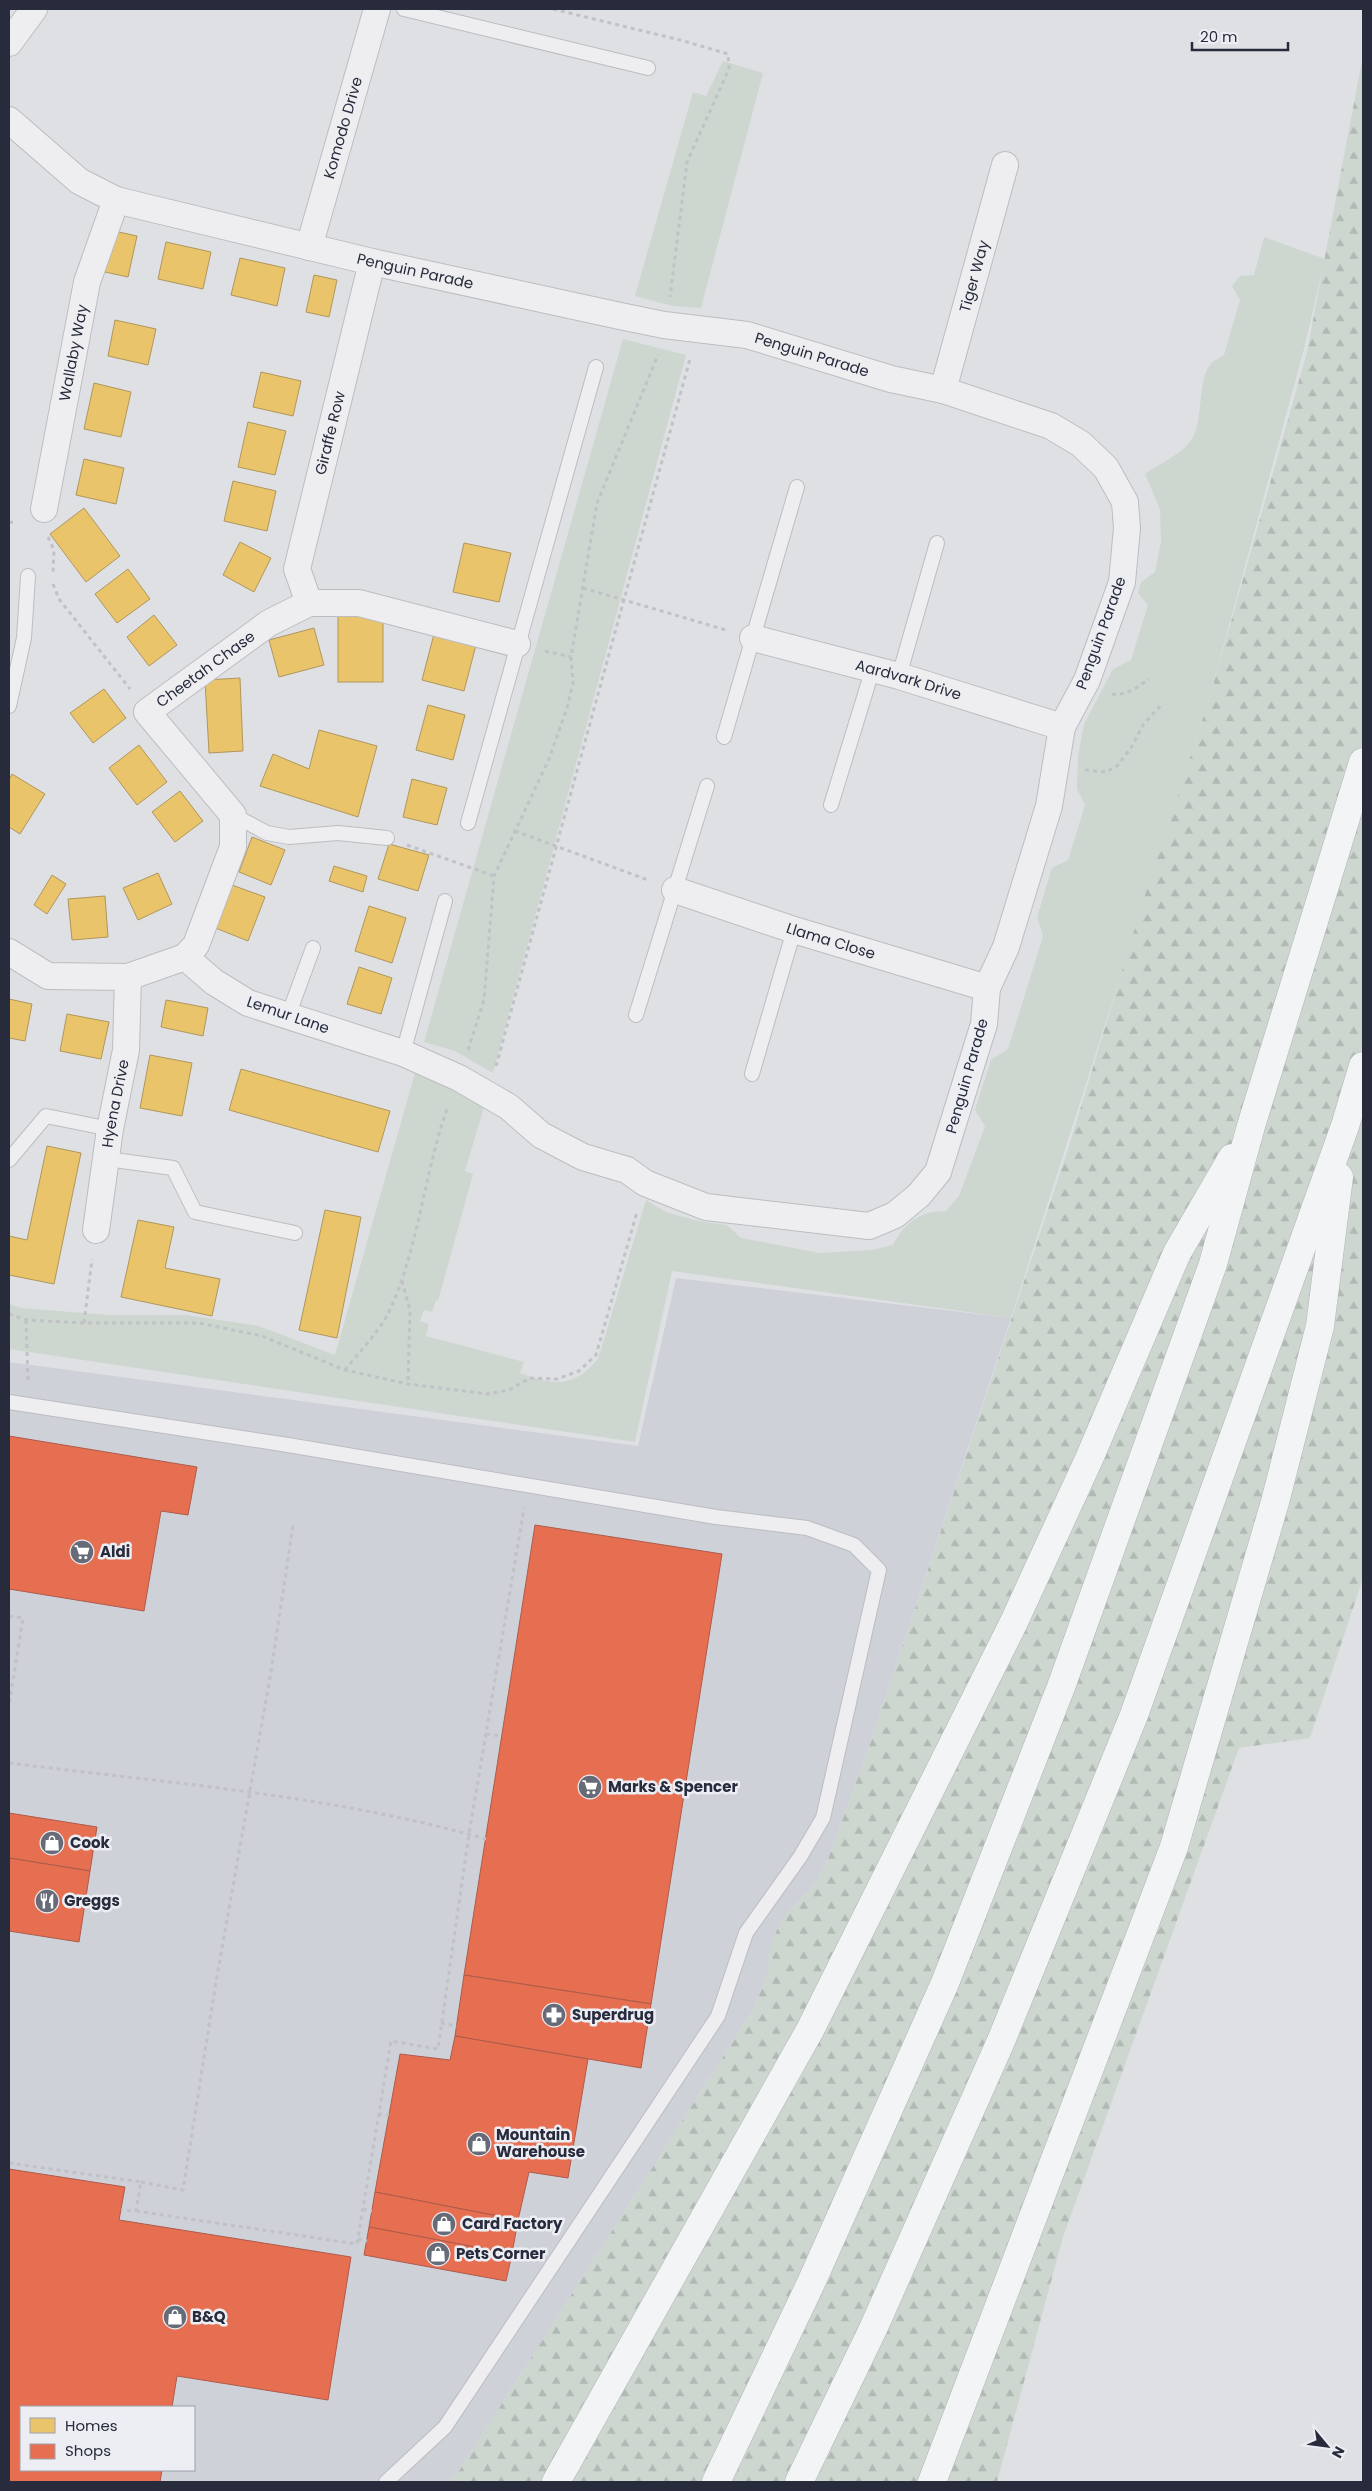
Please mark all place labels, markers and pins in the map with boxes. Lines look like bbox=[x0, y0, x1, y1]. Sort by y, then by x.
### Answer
supermarket icon: Aldi bbox=[69, 1539, 95, 1565]
place label: Aldi bbox=[100, 1541, 130, 1562]
supermarket icon: Marks & Spencer bbox=[577, 1774, 603, 1800]
place label: Marks & Spencer bbox=[608, 1776, 738, 1797]
shop icon: Cook bbox=[39, 1830, 65, 1856]
place label: Cook bbox=[70, 1832, 111, 1853]
restaurant icon: Greggs bbox=[34, 1888, 60, 1914]
place label: Greggs bbox=[64, 1890, 120, 1911]
pharmacy icon: Superdrug bbox=[541, 2002, 567, 2028]
place label: Superdrug bbox=[572, 2004, 654, 2025]
place label: Mountain Warehouse bbox=[496, 2124, 585, 2162]
shop icon: Mountain Warehouse bbox=[466, 2131, 492, 2157]
shop icon: Card Factory bbox=[431, 2211, 457, 2237]
place label: Card Factory bbox=[462, 2213, 563, 2234]
shop icon: Pets Corner bbox=[425, 2241, 451, 2267]
place label: Pets Corner bbox=[456, 2243, 546, 2264]
shop icon: B&Q bbox=[162, 2304, 188, 2330]
place label: B&Q bbox=[192, 2306, 226, 2327]

